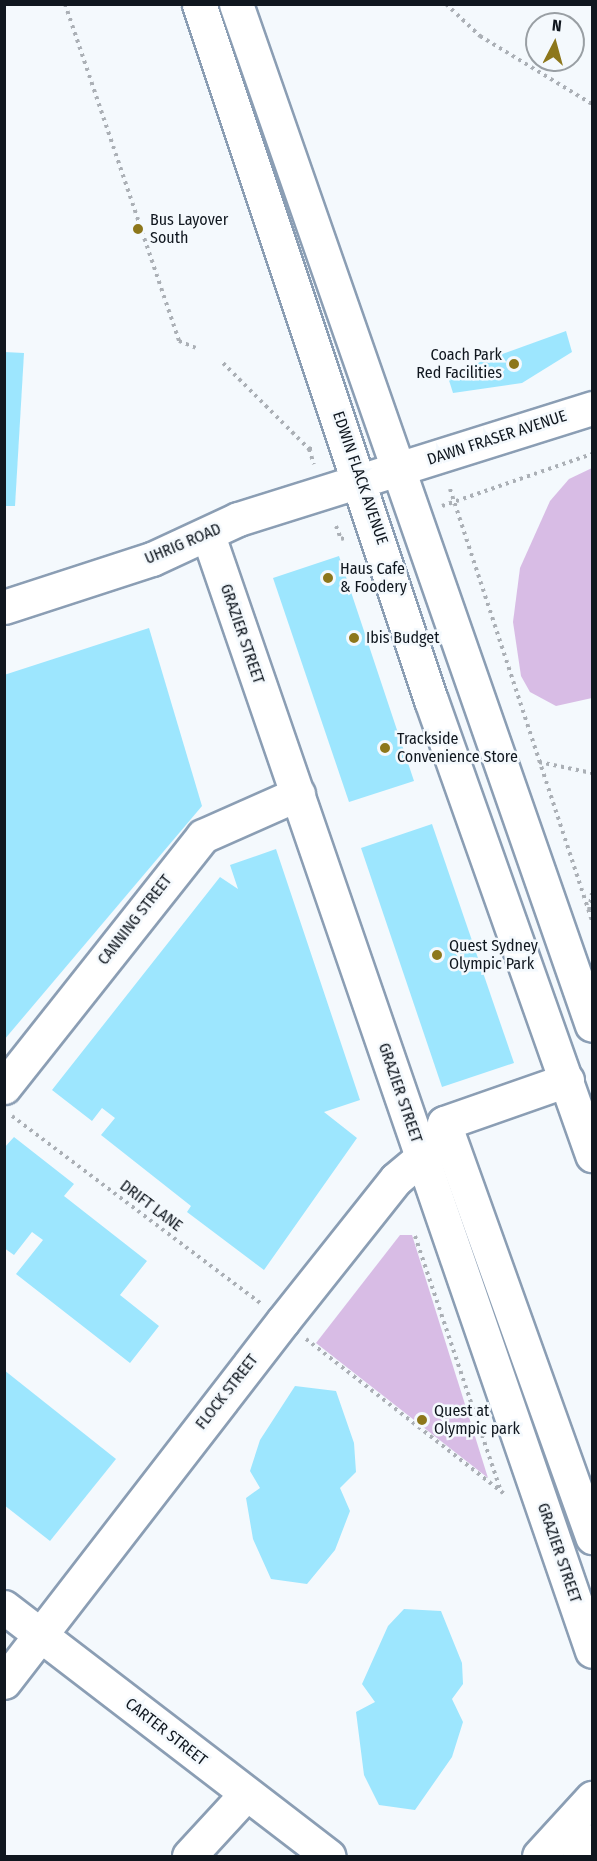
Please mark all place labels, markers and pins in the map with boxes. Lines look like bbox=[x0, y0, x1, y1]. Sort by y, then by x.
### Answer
place label: Bus Layover South bbox=[150, 210, 228, 248]
marker: Bus Layover South bbox=[131, 222, 145, 236]
place label: Coach Park Red Facilities bbox=[416, 345, 502, 383]
marker: Coach Park Red Facilities bbox=[507, 357, 521, 371]
place label: Haus Cafe & Foodery bbox=[340, 559, 407, 597]
marker: Haus Cafe & Foodery bbox=[321, 571, 335, 585]
place label: Ibis Budget bbox=[366, 628, 439, 648]
marker: Ibis Budget bbox=[347, 631, 361, 645]
place label: Trackside Convenience Store bbox=[397, 729, 518, 767]
marker: Trackside Convenience Store bbox=[378, 741, 392, 755]
place label: Quest Sydney Olympic Park bbox=[449, 936, 538, 974]
marker: Quest Sydney Olympic Park bbox=[430, 948, 444, 962]
place label: Quest at Olympic park bbox=[434, 1401, 520, 1439]
marker: Quest at Olympic park bbox=[415, 1413, 429, 1427]

